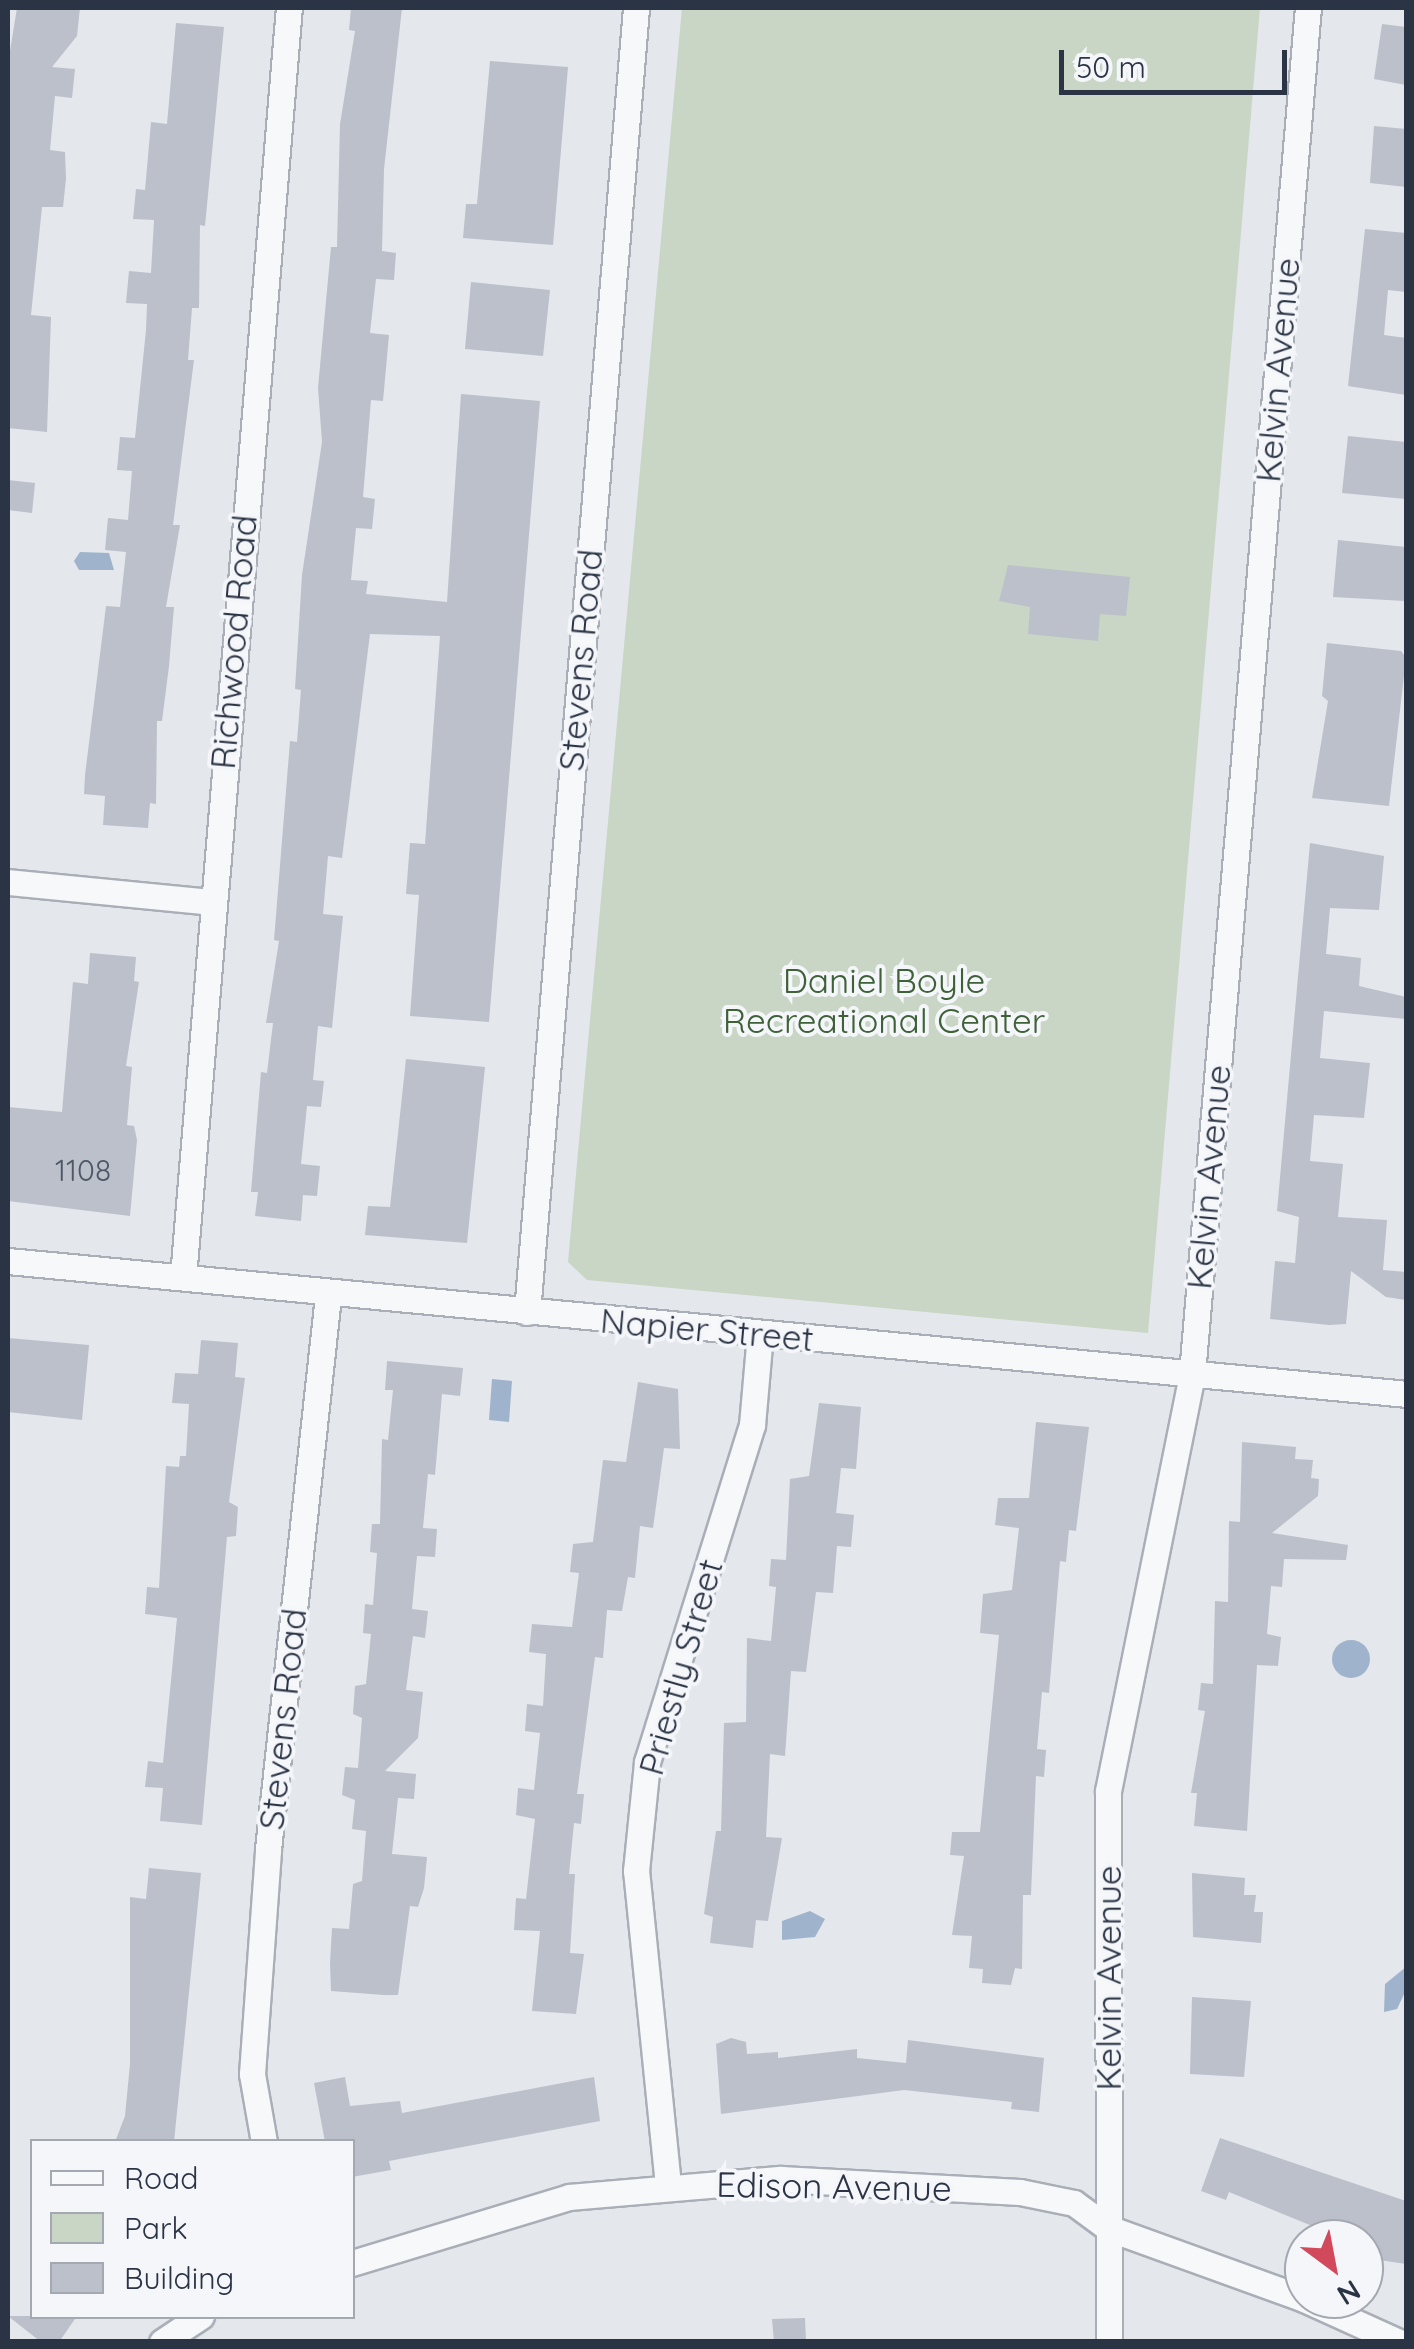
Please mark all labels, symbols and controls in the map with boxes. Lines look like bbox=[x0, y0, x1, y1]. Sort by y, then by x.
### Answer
scale bar bbox=[1064, 30, 1292, 92]
text: 50 m bbox=[1076, 48, 1146, 86]
street label: Kelvin Avenue bbox=[1246, 256, 1308, 484]
street label: Richwood Road bbox=[201, 513, 265, 771]
street label: Stevens Road bbox=[549, 548, 611, 772]
park label: Daniel Boyle Recreational Center bbox=[723, 959, 1045, 1041]
street label: Kelvin Avenue bbox=[1177, 1063, 1239, 1291]
house number: 1108 bbox=[55, 1152, 111, 1188]
street label: Napier Street bbox=[599, 1299, 815, 1359]
street label: Priestly Street bbox=[629, 1554, 731, 1780]
street label: Stevens Road bbox=[250, 1606, 314, 1832]
street label: Kelvin Avenue bbox=[1087, 1865, 1129, 2091]
legend bbox=[30, 2139, 355, 2319]
text: Road bbox=[124, 2159, 198, 2197]
street label: Edison Avenue bbox=[716, 2163, 952, 2209]
text: Park bbox=[124, 2209, 188, 2247]
north arrow bbox=[1284, 2219, 1384, 2319]
text: Building bbox=[124, 2259, 234, 2297]
text: N bbox=[1331, 2273, 1367, 2313]

